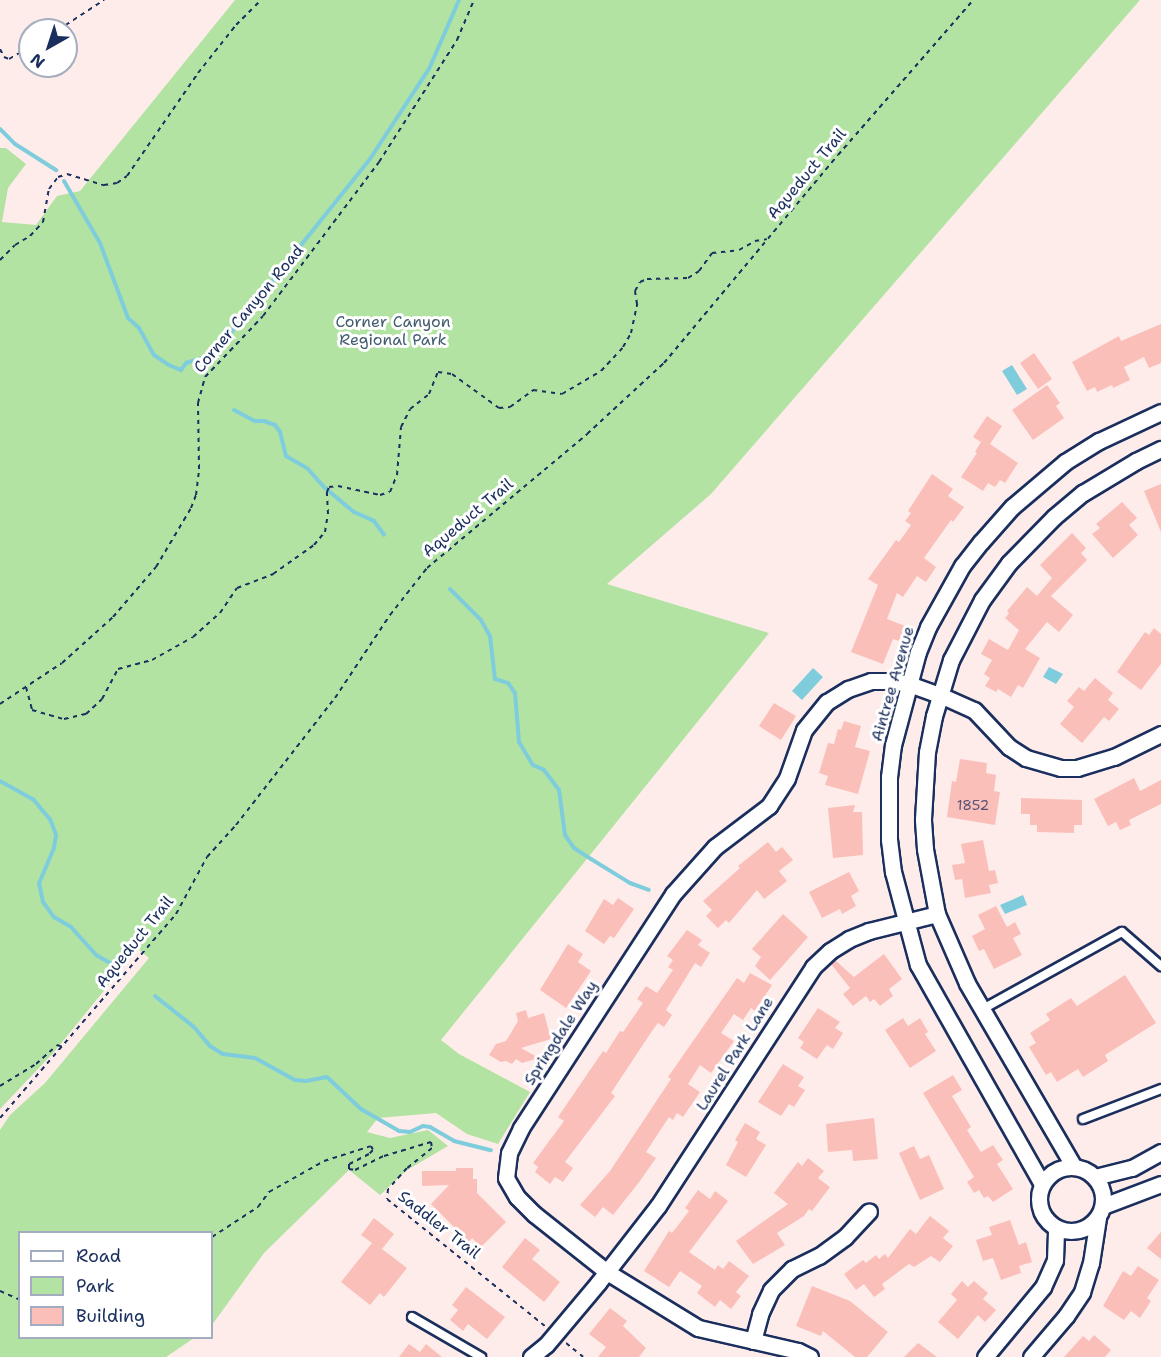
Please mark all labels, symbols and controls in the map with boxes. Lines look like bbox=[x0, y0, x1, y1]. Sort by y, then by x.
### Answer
north arrow bbox=[18, 18, 78, 78]
text: N bbox=[26, 49, 49, 73]
street label: Aqueduct Trail bbox=[764, 125, 850, 223]
street label: Corner Canyon Road bbox=[190, 241, 308, 377]
park label: Corner Canyon Regional Park bbox=[335, 312, 451, 350]
street label: Aqueduct Trail bbox=[419, 475, 517, 561]
street label: Aintree Avenue bbox=[867, 624, 919, 744]
house number: 1852 bbox=[957, 797, 989, 813]
street label: Aqueduct Trail bbox=[92, 892, 178, 992]
street label: Springdale Way bbox=[520, 977, 602, 1089]
street label: Laurel Park Lane bbox=[692, 994, 778, 1114]
street label: Saddler Trail bbox=[394, 1187, 484, 1263]
legend bbox=[18, 1231, 213, 1339]
text: Road bbox=[76, 1244, 121, 1268]
text: Park bbox=[76, 1274, 115, 1298]
text: Building bbox=[76, 1304, 145, 1328]

